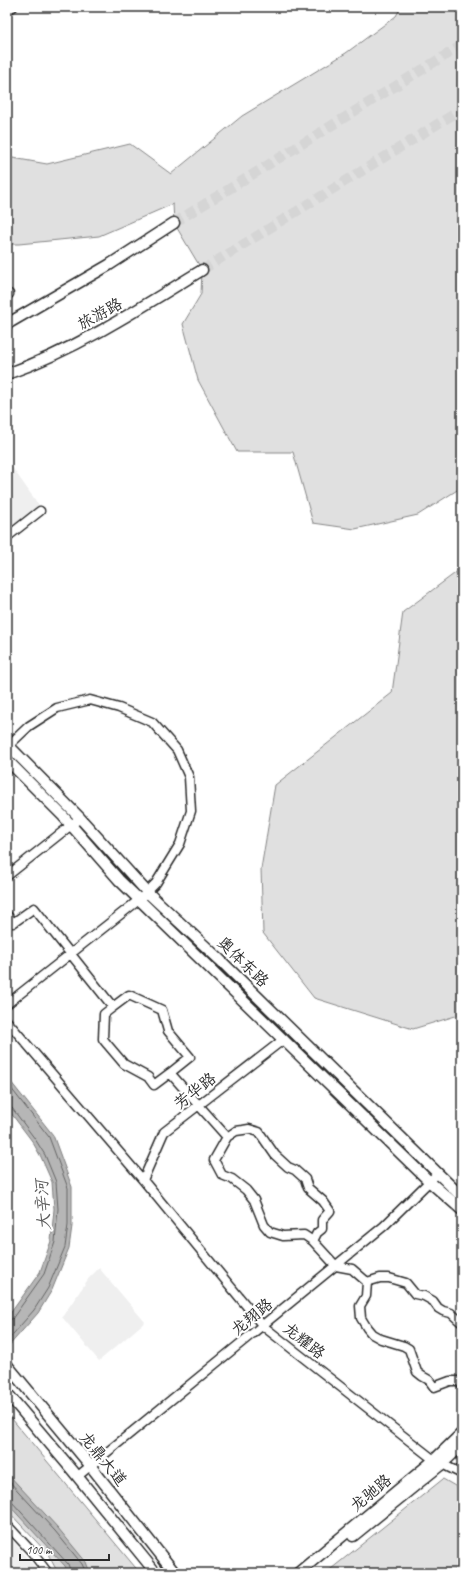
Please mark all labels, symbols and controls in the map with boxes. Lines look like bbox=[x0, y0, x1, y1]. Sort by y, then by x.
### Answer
street label: 旅游路 bbox=[74, 294, 126, 334]
street label: 奥体东路 bbox=[213, 933, 273, 991]
street label: 芳华路 bbox=[170, 1068, 220, 1114]
water label: 大辛河 bbox=[31, 1176, 55, 1231]
street label: 龙翔路 bbox=[227, 1294, 277, 1340]
street label: 龙耀路 bbox=[279, 1318, 329, 1364]
street label: 龙鼎大道 bbox=[75, 1428, 131, 1490]
street label: 龙驰路 bbox=[346, 1470, 396, 1516]
scale bar bbox=[20, 1536, 109, 1562]
text: 100 m bbox=[26, 1542, 53, 1558]

